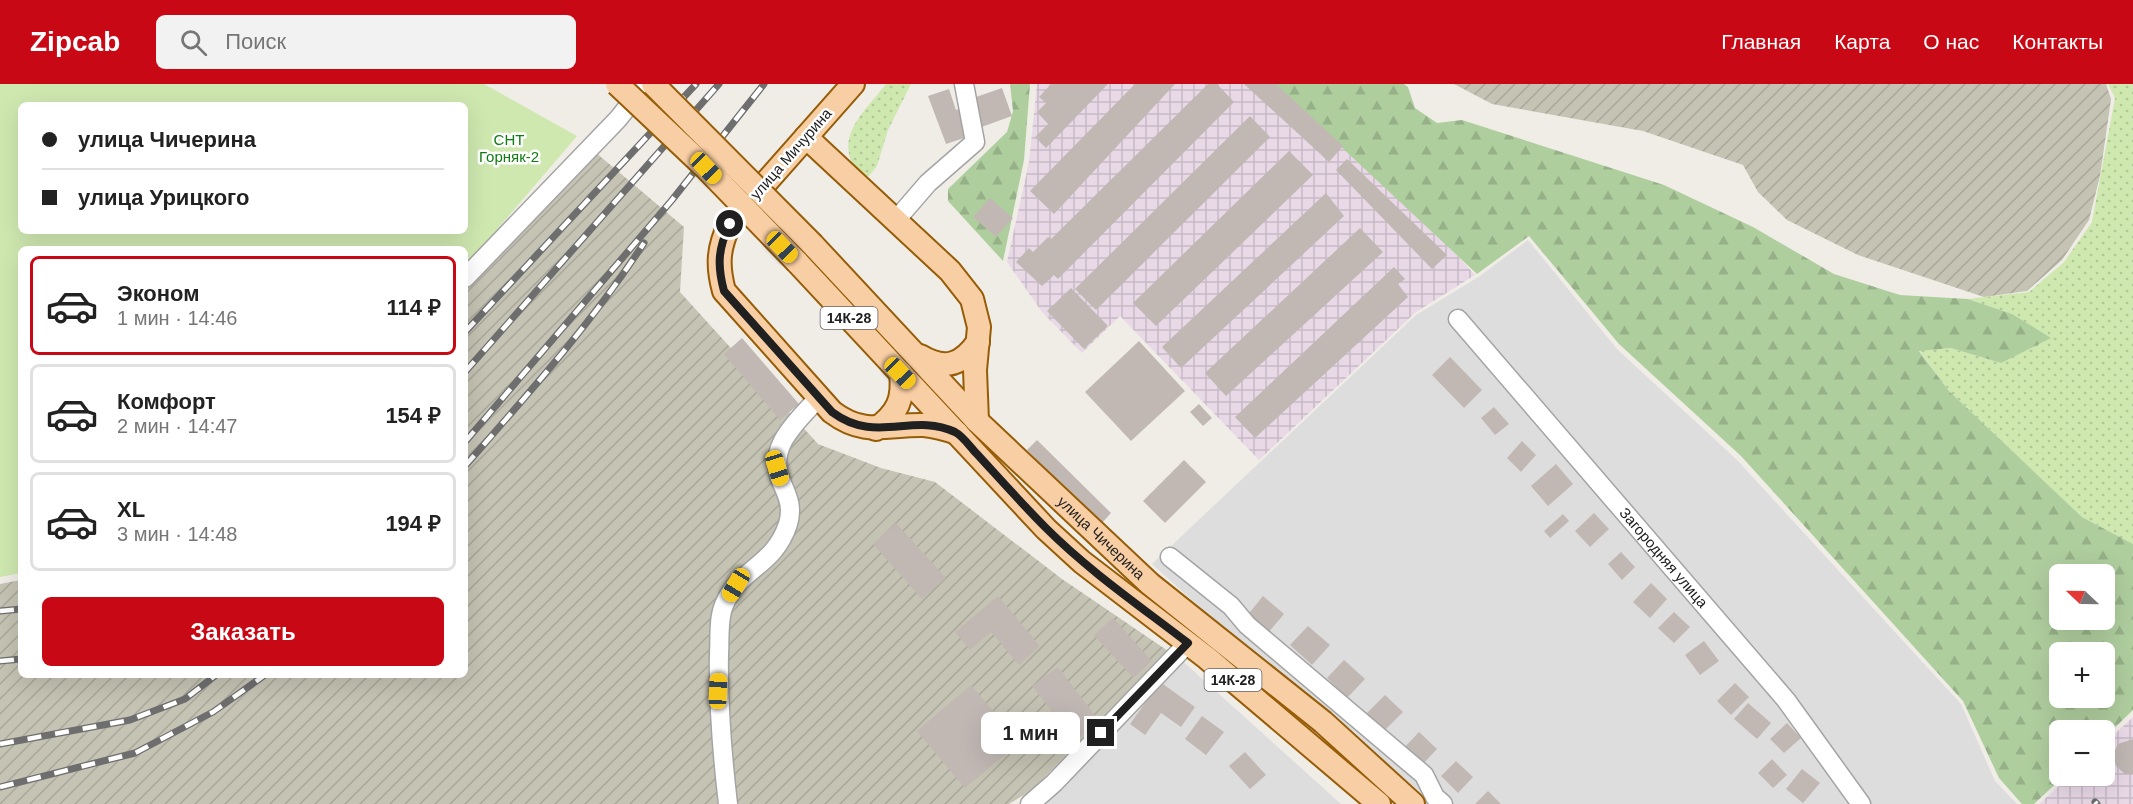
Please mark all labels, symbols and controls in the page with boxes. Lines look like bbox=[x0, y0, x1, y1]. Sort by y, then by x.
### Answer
search box bbox=[156, 15, 576, 69]
text: Zipcab bbox=[30, 26, 120, 57]
icon: search bbox=[177, 26, 210, 59]
text: Поиск bbox=[225, 29, 286, 54]
text: Главная bbox=[1721, 30, 1801, 53]
text: Карта bbox=[1834, 30, 1890, 53]
text: О нас bbox=[1923, 30, 1979, 53]
text: Контакты bbox=[2012, 30, 2103, 53]
street label: улица Мичурина bbox=[747, 104, 835, 203]
text: улица Чичерина bbox=[78, 127, 256, 152]
park label: СНТ Горняк-2 bbox=[479, 131, 539, 165]
car bbox=[687, 149, 725, 187]
text: улица Урицкого bbox=[78, 185, 249, 210]
route start bbox=[716, 210, 743, 237]
car bbox=[763, 228, 801, 266]
icon: car bbox=[45, 279, 99, 333]
text: Эконом bbox=[117, 281, 200, 306]
text: 114 ₽ bbox=[387, 295, 441, 320]
text: 1 мин · 14:46 bbox=[117, 307, 237, 329]
road number: 14К-28 bbox=[820, 307, 878, 329]
car bbox=[881, 354, 919, 392]
icon: car bbox=[45, 387, 99, 441]
text: Комфорт bbox=[117, 389, 216, 414]
text: 154 ₽ bbox=[385, 403, 441, 428]
text: 2 мин · 14:47 bbox=[117, 415, 237, 437]
car bbox=[763, 448, 791, 488]
street label: улица Чичерина bbox=[1054, 492, 1149, 583]
icon: car bbox=[45, 495, 99, 549]
text: XL bbox=[117, 497, 145, 522]
street label: Загородняя улица bbox=[1616, 504, 1712, 611]
text: 194 ₽ bbox=[385, 511, 441, 536]
text: 3 мин · 14:48 bbox=[117, 523, 237, 545]
north arrow bbox=[2049, 564, 2115, 630]
map controls bbox=[2049, 564, 2115, 786]
car bbox=[719, 565, 753, 605]
button: Заказать bbox=[42, 597, 444, 666]
button: + bbox=[2049, 642, 2115, 708]
road number: 14К-28 bbox=[1204, 669, 1262, 691]
car bbox=[708, 673, 728, 709]
callout: 1 мин bbox=[981, 712, 1080, 754]
route end bbox=[1087, 719, 1114, 746]
button: − bbox=[2049, 720, 2115, 786]
text: 1 мин bbox=[1003, 722, 1058, 744]

